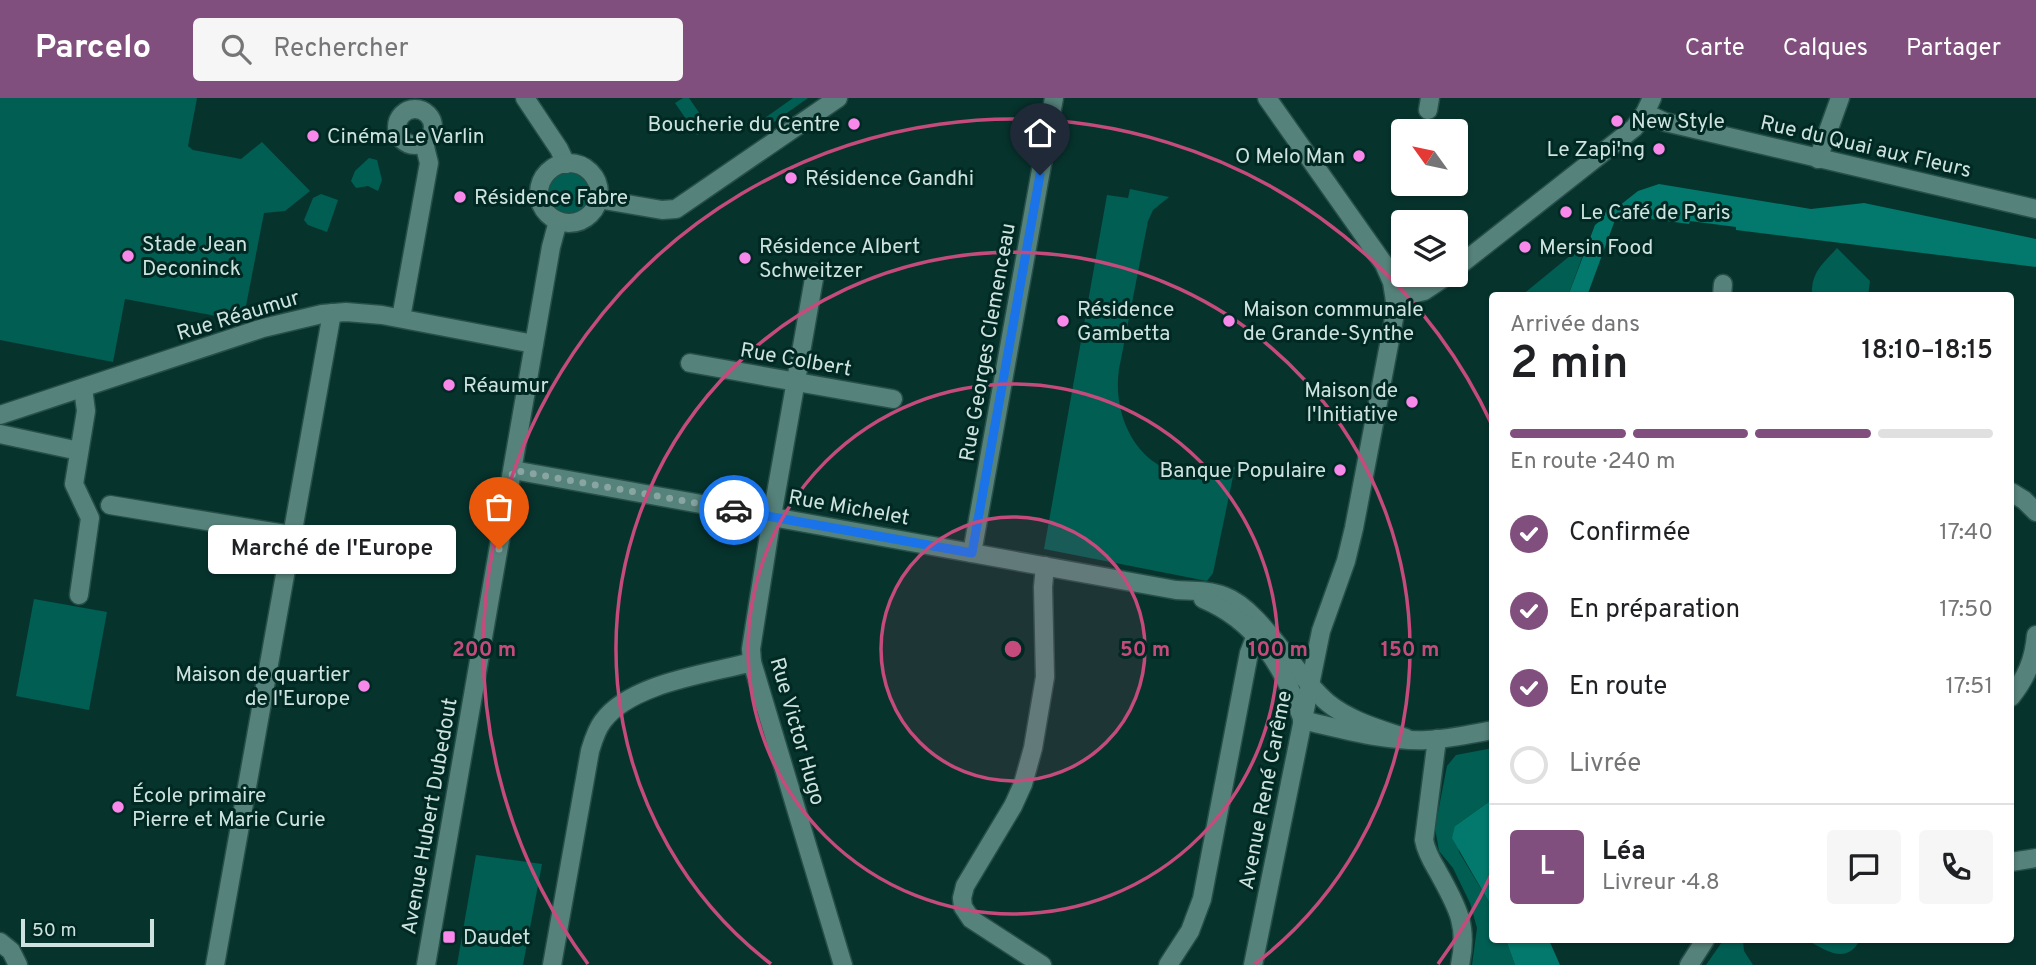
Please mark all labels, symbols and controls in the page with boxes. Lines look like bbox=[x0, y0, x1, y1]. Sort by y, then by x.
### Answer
search box bbox=[193, 18, 683, 81]
text: Parcelo bbox=[35, 28, 151, 70]
icon: search bbox=[217, 30, 255, 68]
text: Rechercher bbox=[273, 33, 409, 66]
text: Carte bbox=[1685, 34, 1745, 64]
text: Calques bbox=[1783, 34, 1868, 64]
text: Partager bbox=[1906, 34, 2001, 64]
pin bbox=[1010, 103, 1070, 175]
place label: New Style bbox=[1631, 109, 1725, 136]
street label: Rue du Quai aux Fleurs bbox=[1757, 110, 1974, 185]
place label: Boucherie du Centre bbox=[648, 112, 840, 139]
marker: New Style bbox=[1609, 113, 1625, 129]
icon: home bbox=[1021, 114, 1059, 152]
marker: Boucherie du Centre bbox=[846, 116, 862, 132]
north arrow bbox=[1391, 119, 1468, 196]
map controls bbox=[1391, 119, 1468, 287]
place label: Cinéma Le Varlin bbox=[327, 124, 485, 151]
marker: Cinéma Le Varlin bbox=[305, 128, 321, 144]
place label: Le Zapi'ng bbox=[1546, 137, 1645, 164]
marker: Le Zapi'ng bbox=[1651, 141, 1667, 157]
place label: O Melo Man bbox=[1235, 144, 1345, 171]
marker: O Melo Man bbox=[1351, 148, 1367, 164]
place label: Résidence Gandhi bbox=[805, 166, 974, 193]
marker: Résidence Gandhi bbox=[783, 170, 799, 186]
place label: Résidence Fabre bbox=[474, 185, 628, 212]
marker: Résidence Fabre bbox=[452, 189, 468, 205]
place label: Le Café de Paris bbox=[1580, 200, 1731, 227]
marker: Le Café de Paris bbox=[1558, 204, 1574, 220]
button: layers bbox=[1391, 210, 1468, 287]
street label: Rue Georges Clemenceau bbox=[954, 221, 1023, 464]
place label: Stade Jean Deconinck bbox=[142, 232, 247, 283]
place label: Résidence Albert Schweitzer bbox=[759, 234, 920, 285]
place label: Mersin Food bbox=[1539, 235, 1653, 262]
marker: Mersin Food bbox=[1517, 239, 1533, 255]
marker: Stade Jean Deconinck bbox=[120, 248, 136, 264]
marker: Résidence Albert Schweitzer bbox=[737, 250, 753, 266]
street label: Rue Réaumur bbox=[174, 285, 303, 348]
place label: Résidence Gambetta bbox=[1077, 297, 1174, 348]
place label: Maison communale de Grande-Synthe bbox=[1243, 297, 1424, 348]
text: Arrivée dans bbox=[1510, 311, 1640, 340]
marker: Résidence Gambetta bbox=[1055, 313, 1071, 329]
marker: Maison communale de Grande-Synthe bbox=[1221, 313, 1237, 329]
text: 18:10–18:15 bbox=[1862, 335, 1993, 368]
text: 2 min bbox=[1510, 336, 1629, 395]
street label: Rue Colbert bbox=[738, 337, 854, 384]
place label: Réaumur bbox=[463, 373, 549, 400]
marker: Réaumur bbox=[441, 377, 457, 393]
place label: Maison de l'Initiative bbox=[1304, 378, 1398, 429]
marker: Maison de l'Initiative bbox=[1404, 394, 1420, 410]
text: En route · 240 m bbox=[1510, 448, 1676, 477]
place label: Banque Populaire bbox=[1159, 458, 1326, 485]
marker: Banque Populaire bbox=[1332, 462, 1348, 478]
courier bbox=[699, 475, 769, 545]
pin bbox=[469, 477, 529, 549]
street label: Rue Michelet bbox=[786, 485, 911, 532]
icon: bag bbox=[480, 488, 518, 526]
icon: car bbox=[715, 491, 753, 529]
icon: check bbox=[1510, 515, 1548, 553]
text: Confirmée bbox=[1569, 517, 1691, 550]
text: 17:40 bbox=[1939, 519, 1993, 548]
callout: Marché de l'Europe bbox=[209, 524, 457, 574]
text: Marché de l'Europe bbox=[231, 535, 433, 564]
icon: check bbox=[1510, 592, 1548, 630]
text: En préparation bbox=[1569, 594, 1740, 627]
text: 17:50 bbox=[1939, 596, 1993, 625]
text: 200 m bbox=[452, 637, 516, 664]
centre of rings bbox=[1001, 637, 1025, 661]
text: 50 m bbox=[1120, 637, 1170, 664]
text: 100 m bbox=[1248, 637, 1308, 664]
text: 150 m bbox=[1381, 637, 1439, 664]
street label: Rue Victor Hugo bbox=[763, 654, 831, 808]
place label: Maison de quartier de l'Europe bbox=[175, 662, 350, 713]
icon: check bbox=[1510, 669, 1548, 707]
text: En route bbox=[1569, 671, 1667, 704]
text: 17:51 bbox=[1945, 673, 1993, 702]
marker: Maison de quartier de l'Europe bbox=[356, 678, 372, 694]
street label: Avenue René Carême bbox=[1234, 688, 1299, 892]
street label: Avenue Hubert Dubedout bbox=[396, 696, 465, 937]
text: Livrée bbox=[1569, 748, 1641, 781]
place label: École primaire Pierre et Marie Curie bbox=[132, 782, 325, 834]
marker: École primaire Pierre et Marie Curie bbox=[110, 799, 126, 815]
button: chat bbox=[1827, 830, 1901, 904]
button: phone bbox=[1919, 830, 1993, 904]
text: Léa bbox=[1602, 836, 1646, 869]
text: L bbox=[1540, 851, 1554, 884]
text: Livreur · 4.8 bbox=[1602, 869, 1720, 898]
scale bar bbox=[21, 916, 154, 948]
text: 50 m bbox=[32, 919, 77, 943]
place label: Daudet bbox=[463, 925, 531, 952]
marker: Daudet bbox=[441, 929, 457, 945]

